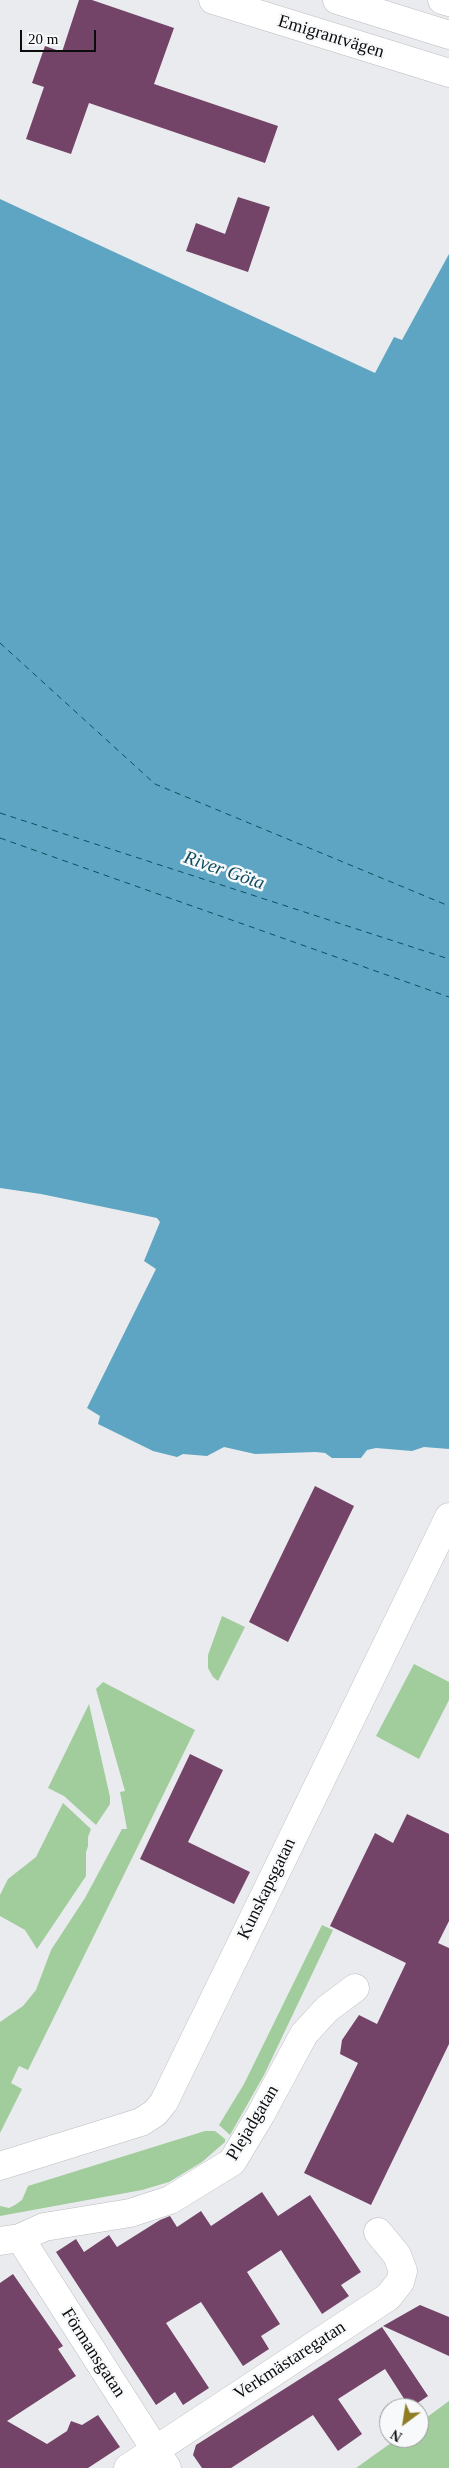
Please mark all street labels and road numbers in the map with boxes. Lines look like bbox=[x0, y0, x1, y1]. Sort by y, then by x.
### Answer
street label: Emigrantvägen bbox=[275, 11, 387, 63]
street label: Kunskapsgatan bbox=[233, 1835, 301, 1943]
street label: Plejadgatan bbox=[222, 2081, 284, 2165]
street label: Förmansgatan bbox=[56, 2304, 130, 2402]
street label: Verkmästaregatan bbox=[230, 2317, 350, 2405]

